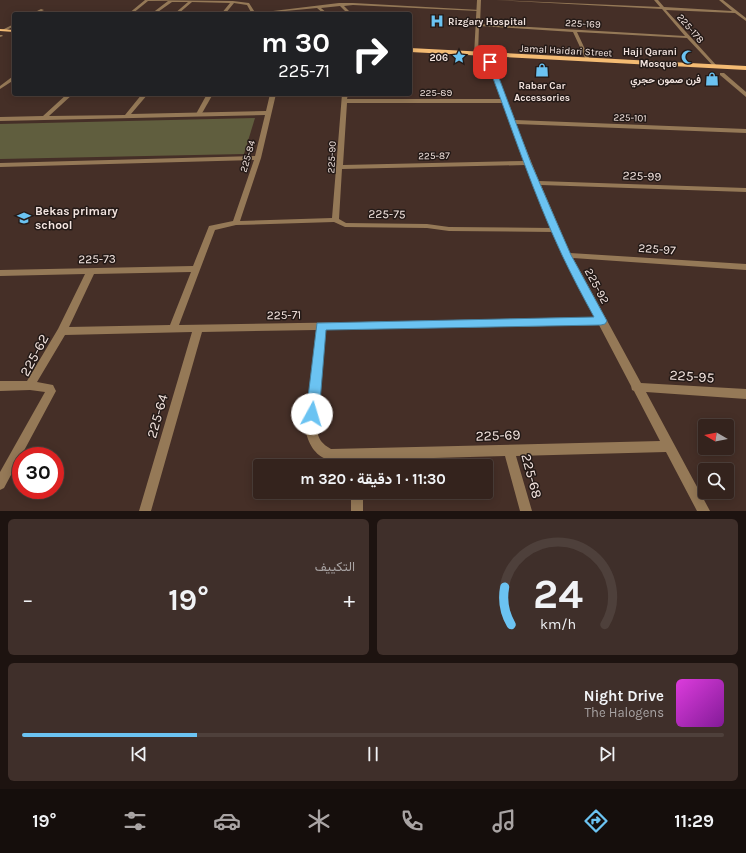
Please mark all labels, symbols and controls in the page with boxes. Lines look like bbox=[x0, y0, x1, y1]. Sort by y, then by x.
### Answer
street label: 225-178 bbox=[674, 12, 706, 46]
hospital icon: Rizgary Hospital bbox=[429, 13, 445, 29]
place label: Rizgary Hospital bbox=[448, 16, 526, 28]
street label: 225-169 bbox=[565, 17, 601, 31]
text: 30 m bbox=[261, 26, 330, 59]
icon: right bbox=[344, 28, 396, 80]
street label: Jamal Haidari Street bbox=[519, 43, 613, 59]
pin bbox=[473, 45, 507, 79]
place label: Haji Qarani Mosque bbox=[623, 46, 677, 70]
place icon: 206 bbox=[451, 49, 467, 65]
mosque icon: Haji Qarani Mosque bbox=[680, 49, 696, 65]
icon: arrive bbox=[479, 51, 501, 73]
place label: 206 bbox=[430, 52, 448, 64]
text: 225-71 bbox=[278, 60, 330, 82]
shop icon: Rabar Car Accessories bbox=[534, 62, 550, 78]
shop icon: فرن صمون حجري bbox=[704, 71, 720, 87]
place label: فرن صمون حجري bbox=[630, 74, 701, 88]
place label: Rabar Car Accessories bbox=[514, 80, 570, 104]
street label: 225-89 bbox=[420, 87, 453, 99]
street label: 225-101 bbox=[613, 111, 647, 125]
street label: 225-84 bbox=[238, 139, 258, 174]
street label: 225-90 bbox=[325, 140, 339, 174]
street label: 225-87 bbox=[418, 150, 450, 162]
street label: 225-99 bbox=[622, 168, 662, 184]
place label: Bekas primary school bbox=[35, 204, 118, 232]
street label: 225-75 bbox=[368, 207, 406, 221]
school or university icon: Bekas primary school bbox=[16, 210, 32, 226]
street label: 225-97 bbox=[638, 241, 677, 257]
street label: 225-73 bbox=[78, 252, 116, 266]
street label: 225-92 bbox=[582, 266, 612, 306]
street label: 225-71 bbox=[267, 308, 301, 322]
street label: 225-62 bbox=[16, 331, 53, 379]
street label: 225-95 bbox=[669, 366, 715, 387]
street label: 225-64 bbox=[143, 392, 172, 440]
position arrow bbox=[291, 393, 333, 435]
north arrow bbox=[698, 419, 734, 455]
map controls bbox=[698, 419, 734, 499]
street label: 225-69 bbox=[475, 426, 521, 445]
speed limit sign: 30 bbox=[12, 447, 64, 499]
street label: 225-68 bbox=[517, 452, 546, 500]
button: search bbox=[698, 463, 734, 499]
text: 11:30 · 1 دقيقة · 320 m bbox=[300, 470, 446, 488]
text: التكييف bbox=[315, 559, 355, 574]
text: 24 bbox=[533, 570, 583, 618]
text: 19° bbox=[168, 582, 209, 618]
text: − bbox=[22, 587, 34, 613]
text: + bbox=[343, 587, 355, 613]
text: km/h bbox=[539, 616, 576, 633]
text: Night Drive bbox=[584, 687, 664, 705]
text: The Halogens bbox=[585, 705, 664, 720]
icon: previous bbox=[128, 743, 150, 765]
icon: pause bbox=[362, 743, 384, 765]
icon: next bbox=[596, 743, 618, 765]
icon: filters bbox=[121, 807, 149, 835]
icon: car bbox=[213, 807, 241, 835]
icon: climate bbox=[305, 807, 333, 835]
icon: phone bbox=[398, 807, 426, 835]
icon: music bbox=[490, 807, 518, 835]
icon: directions bbox=[582, 807, 610, 835]
text: 19° bbox=[32, 810, 57, 832]
text: 11:29 bbox=[674, 810, 714, 832]

